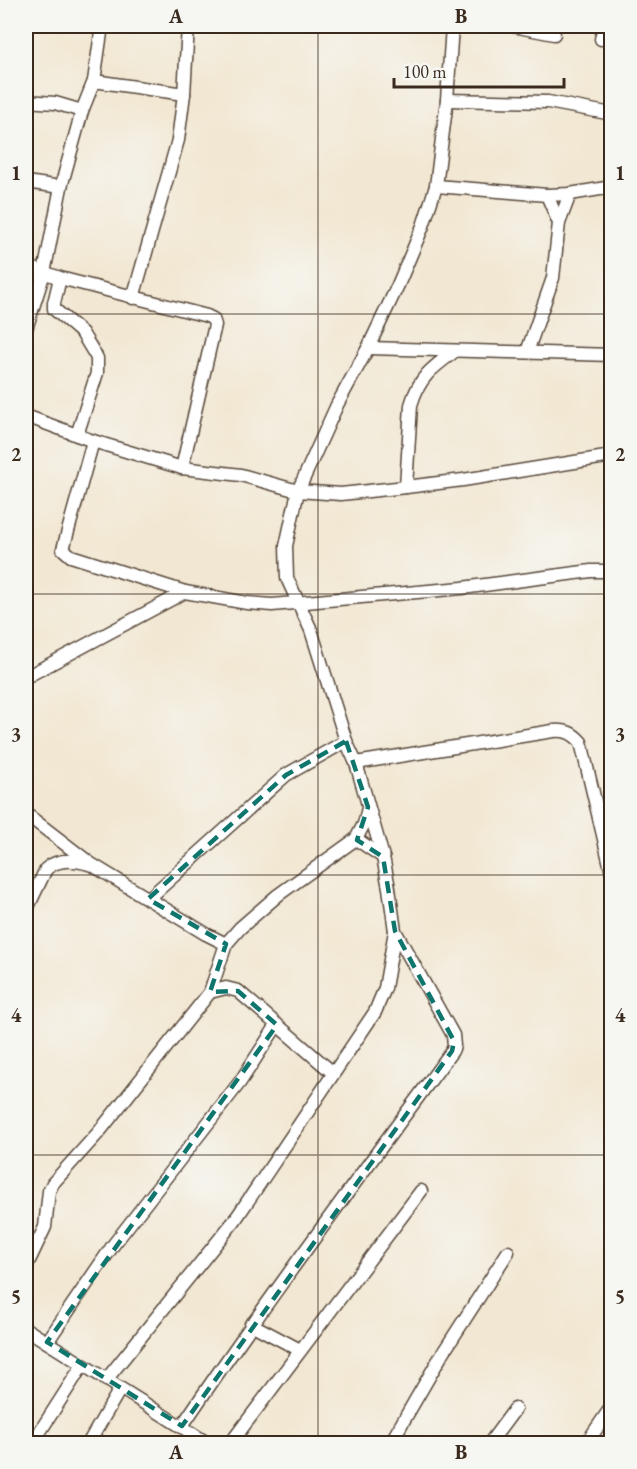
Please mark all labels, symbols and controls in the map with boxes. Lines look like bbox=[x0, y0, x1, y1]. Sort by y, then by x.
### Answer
text: A bbox=[168, 3, 184, 29]
text: B bbox=[455, 3, 467, 29]
scale bar bbox=[394, 51, 564, 89]
text: 100 m bbox=[403, 60, 447, 83]
text: 1 bbox=[11, 160, 21, 186]
text: 1 bbox=[615, 160, 625, 186]
text: 2 bbox=[11, 441, 22, 467]
text: 2 bbox=[615, 441, 626, 467]
text: 3 bbox=[11, 721, 21, 747]
text: 3 bbox=[615, 721, 625, 747]
text: 4 bbox=[11, 1002, 22, 1028]
text: 4 bbox=[615, 1002, 626, 1028]
text: 5 bbox=[11, 1283, 21, 1309]
text: 5 bbox=[615, 1283, 625, 1309]
text: A bbox=[168, 1439, 184, 1465]
text: B bbox=[455, 1439, 467, 1465]

